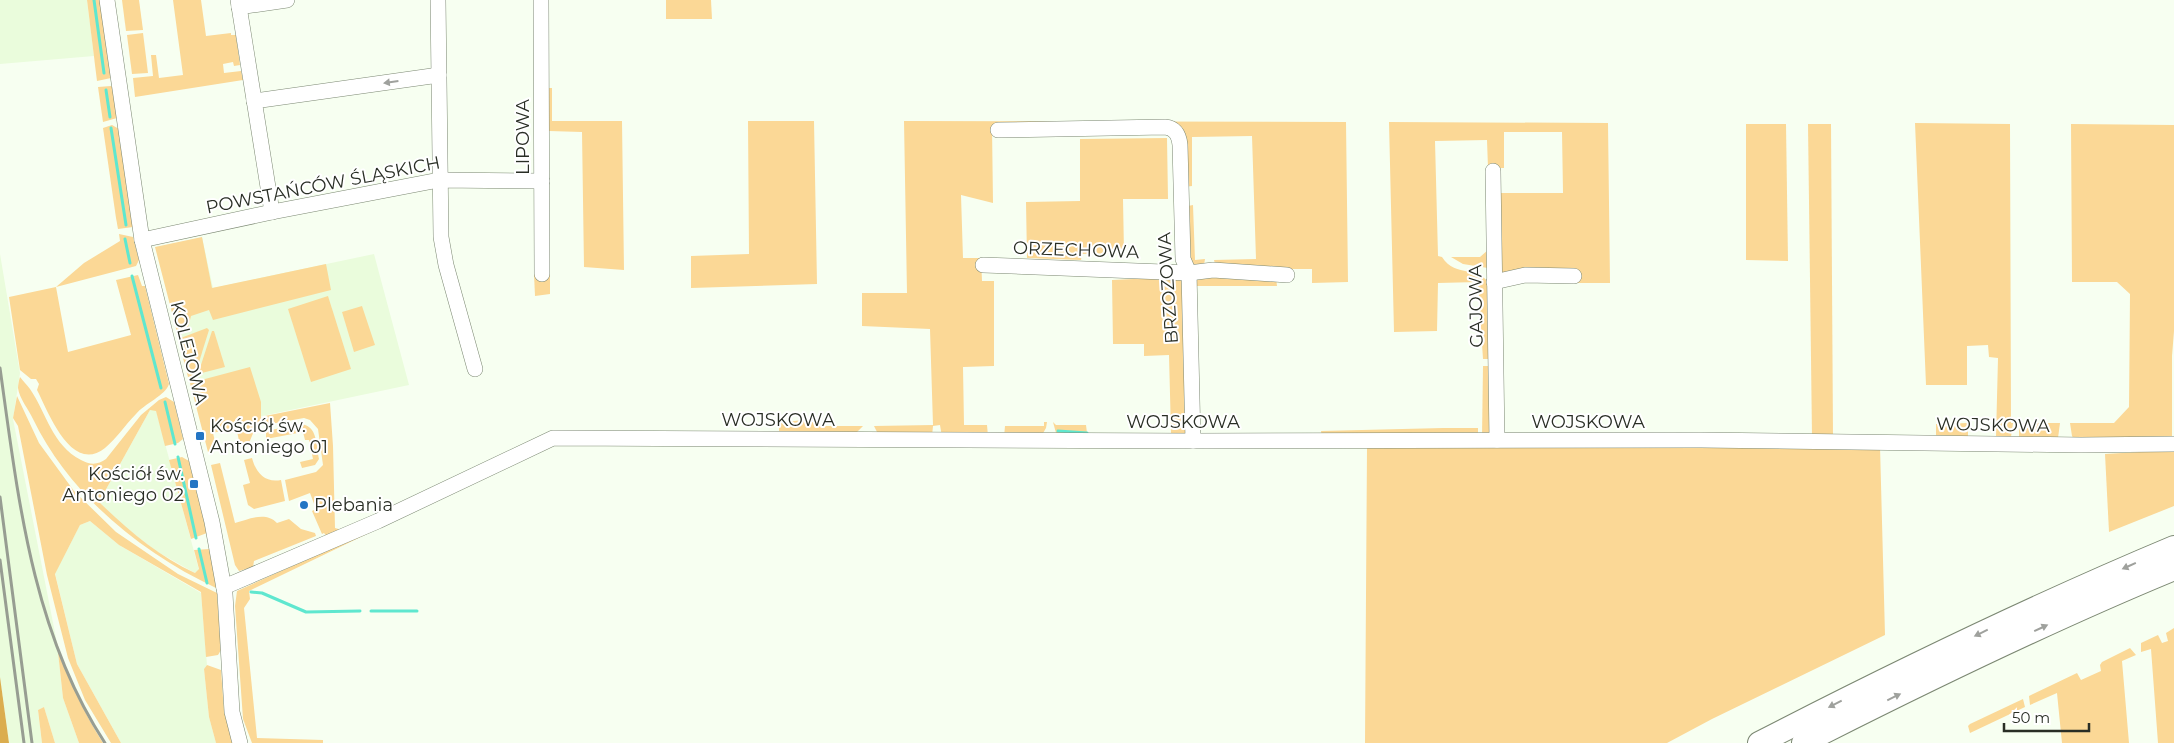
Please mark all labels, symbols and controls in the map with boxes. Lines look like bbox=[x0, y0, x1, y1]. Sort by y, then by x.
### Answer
one-way arrow bbox=[383, 78, 399, 86]
street label: LIPOWA bbox=[512, 99, 534, 175]
street label: POWSTAŃCÓW ŚLĄSKICH bbox=[204, 151, 442, 219]
street label: BRZOZOWA bbox=[1153, 231, 1183, 344]
street label: ORZECHOWA bbox=[1013, 237, 1140, 263]
street label: GAJOWA bbox=[1464, 264, 1488, 348]
street label: KOLEJOWA bbox=[166, 299, 212, 407]
street label: WOJSKOWA bbox=[721, 409, 835, 431]
street label: WOJSKOWA bbox=[1126, 411, 1240, 433]
street label: WOJSKOWA bbox=[1531, 411, 1645, 433]
street label: WOJSKOWA bbox=[1936, 413, 2050, 437]
place label: Kościół św. Antoniego 01 bbox=[210, 415, 328, 458]
marker: Kościół św. Antoniego 01 bbox=[194, 430, 206, 442]
place label: Kościół św. Antoniego 02 bbox=[62, 463, 184, 506]
marker: Kościół św. Antoniego 02 bbox=[188, 478, 200, 490]
place label: Plebania bbox=[314, 494, 393, 516]
marker: Plebania bbox=[298, 499, 310, 511]
one-way arrow bbox=[2122, 563, 2136, 571]
one-way arrow bbox=[2033, 623, 2048, 632]
one-way arrow bbox=[1974, 630, 1988, 638]
one-way arrow bbox=[1887, 693, 1901, 701]
one-way arrow bbox=[1828, 700, 1842, 708]
scale bar bbox=[2004, 700, 2089, 732]
text: 50 m bbox=[2012, 708, 2050, 727]

